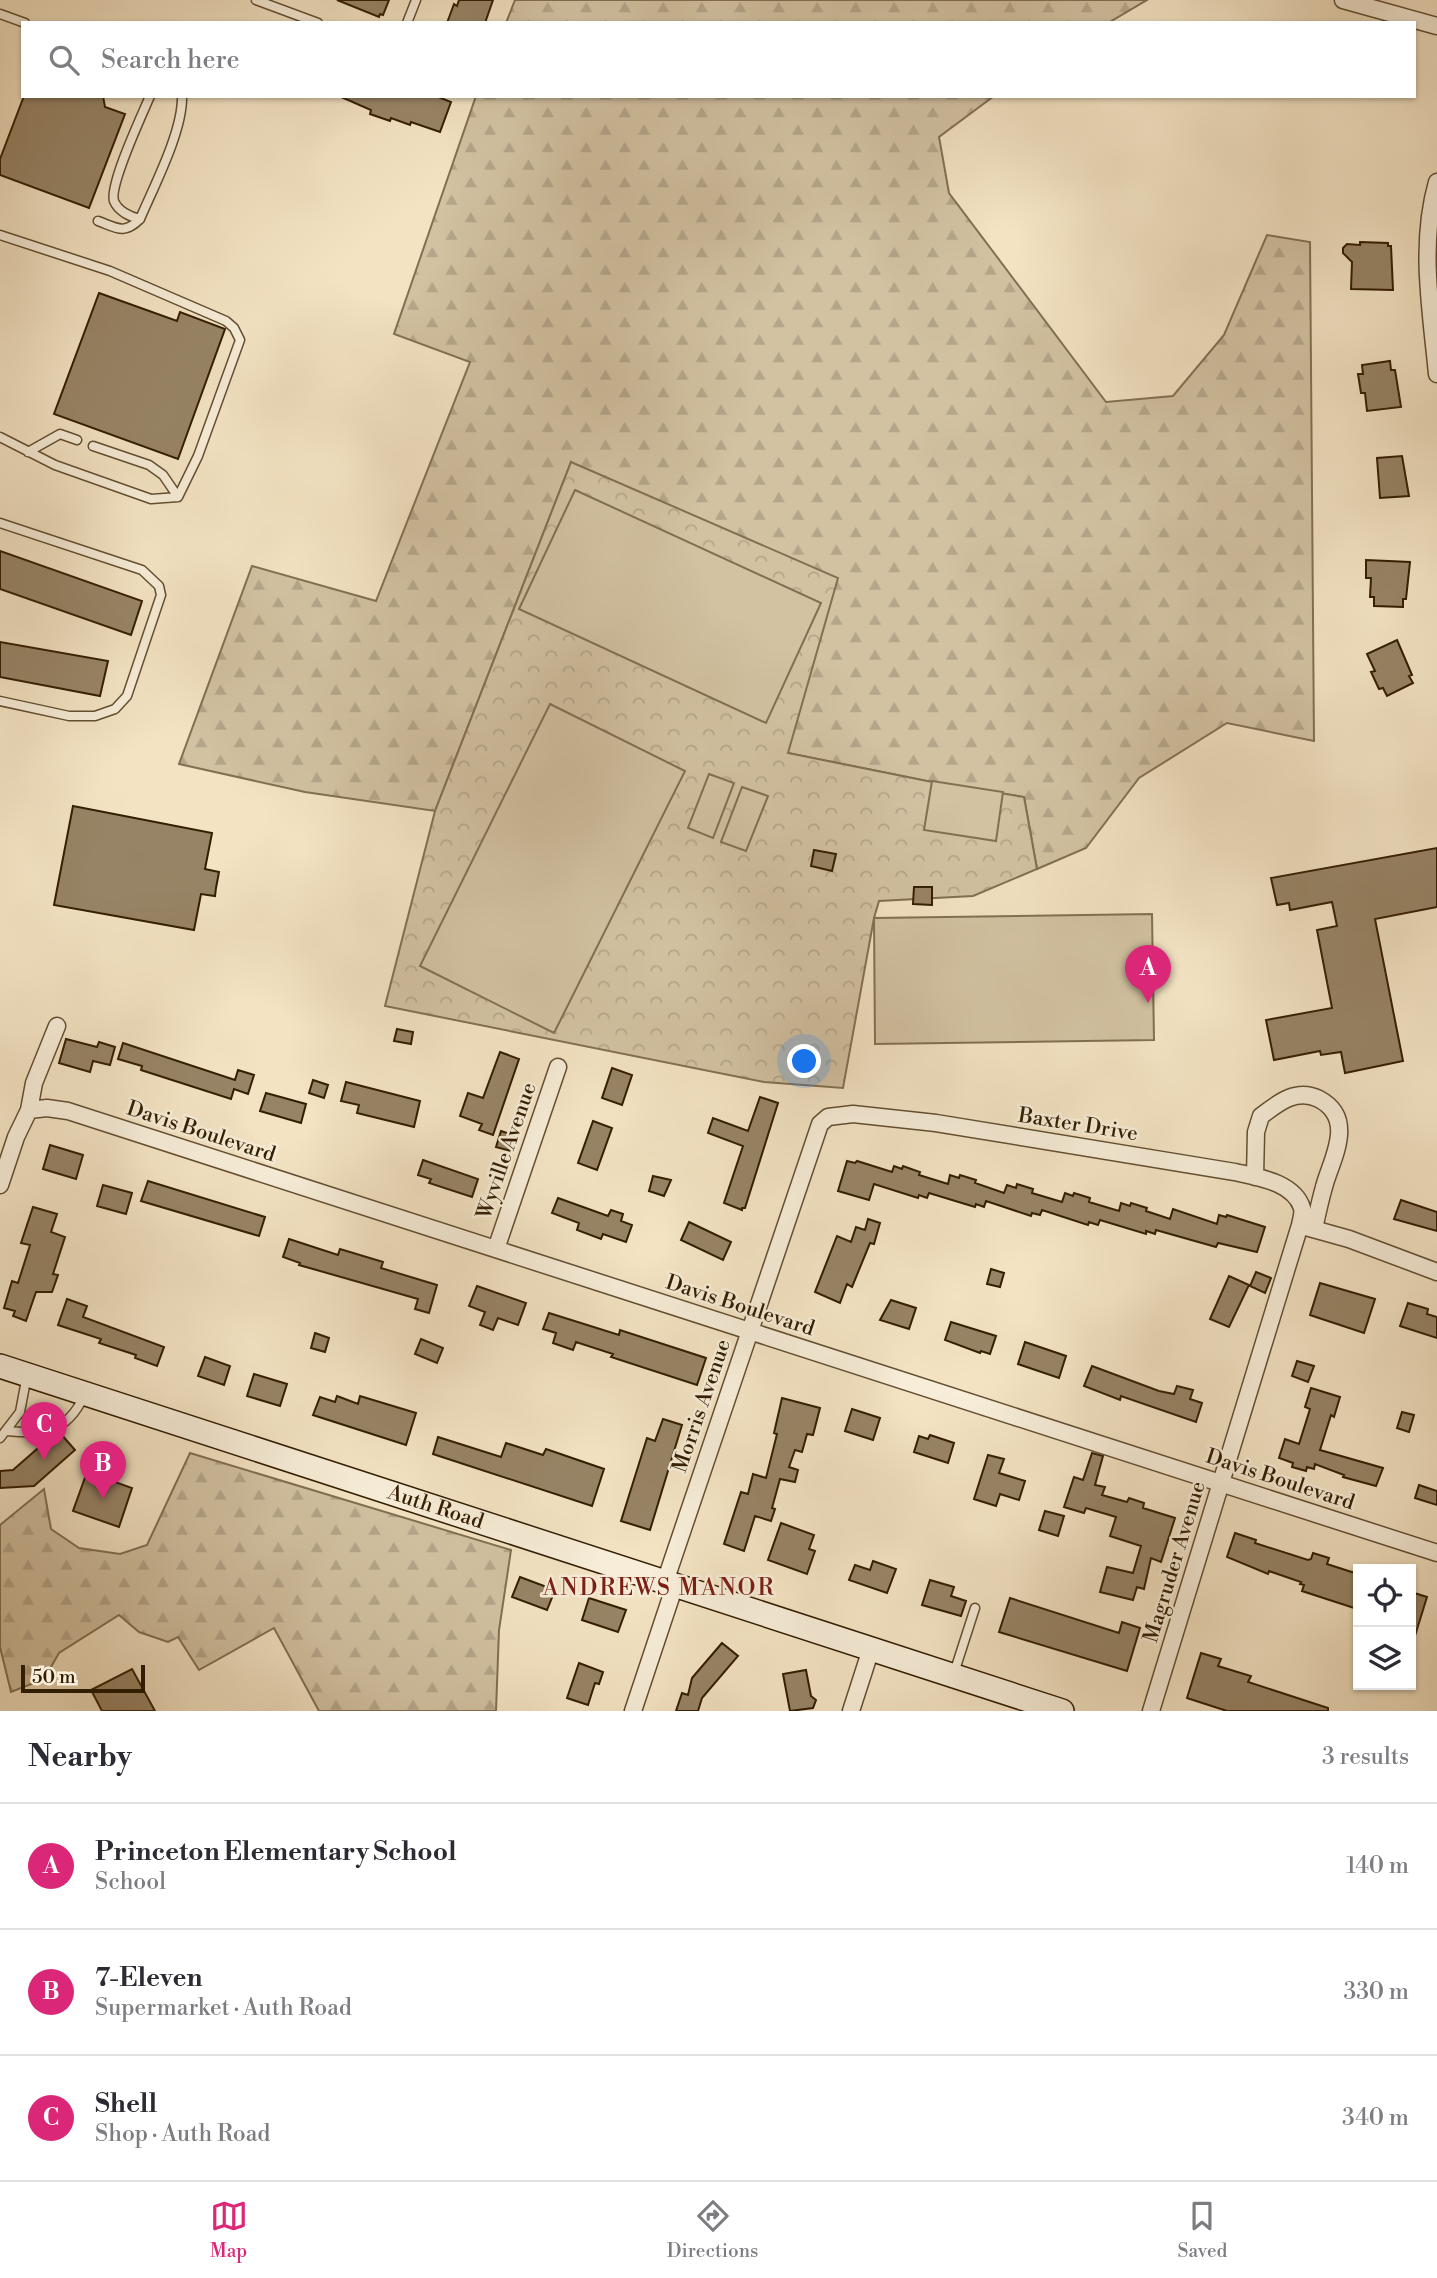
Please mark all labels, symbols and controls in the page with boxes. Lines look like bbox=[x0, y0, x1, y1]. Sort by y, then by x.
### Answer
search box bbox=[21, 21, 1416, 98]
icon: search bbox=[45, 41, 83, 79]
text: Search here bbox=[101, 44, 240, 76]
pin: A bbox=[1125, 945, 1171, 1003]
your location bbox=[787, 1044, 821, 1078]
street label: Wyville Avenue bbox=[471, 1079, 543, 1224]
street label: Davis Boulevard bbox=[123, 1096, 279, 1168]
street label: Baxter Drive bbox=[1015, 1103, 1140, 1147]
street label: Davis Boulevard bbox=[662, 1270, 818, 1342]
street label: Morris Avenue bbox=[667, 1336, 737, 1476]
pin: C bbox=[21, 1402, 67, 1460]
pin: B bbox=[80, 1441, 126, 1499]
street label: Davis Boulevard bbox=[1202, 1444, 1358, 1516]
street label: Magruder Avenue bbox=[1138, 1478, 1212, 1646]
street label: Auth Road bbox=[383, 1479, 487, 1535]
map controls bbox=[1353, 1564, 1416, 1690]
button: locate bbox=[1353, 1564, 1416, 1627]
district label: ANDREWS MANOR bbox=[542, 1574, 775, 1602]
button: layers bbox=[1353, 1627, 1416, 1690]
scale bar bbox=[21, 1662, 145, 1694]
text: 50 m bbox=[32, 1665, 76, 1689]
text: Nearby bbox=[28, 1738, 132, 1776]
text: 3 results bbox=[1322, 1743, 1409, 1771]
text: Princeton Elementary School bbox=[95, 1836, 457, 1868]
text: A bbox=[43, 1852, 59, 1880]
text: 140 m bbox=[1346, 1852, 1409, 1880]
text: School bbox=[95, 1868, 166, 1896]
text: 7-Eleven bbox=[95, 1962, 202, 1994]
text: B bbox=[42, 1978, 60, 2006]
text: 330 m bbox=[1343, 1978, 1409, 2006]
text: Supermarket · Auth Road bbox=[95, 1994, 352, 2022]
text: Shell bbox=[95, 2088, 157, 2120]
text: C bbox=[43, 2104, 59, 2132]
text: 340 m bbox=[1342, 2104, 1409, 2132]
text: Shop · Auth Road bbox=[95, 2120, 270, 2148]
tab: Map bbox=[210, 2197, 248, 2263]
tab: Directions bbox=[667, 2197, 758, 2263]
tab: Saved bbox=[1178, 2197, 1227, 2263]

